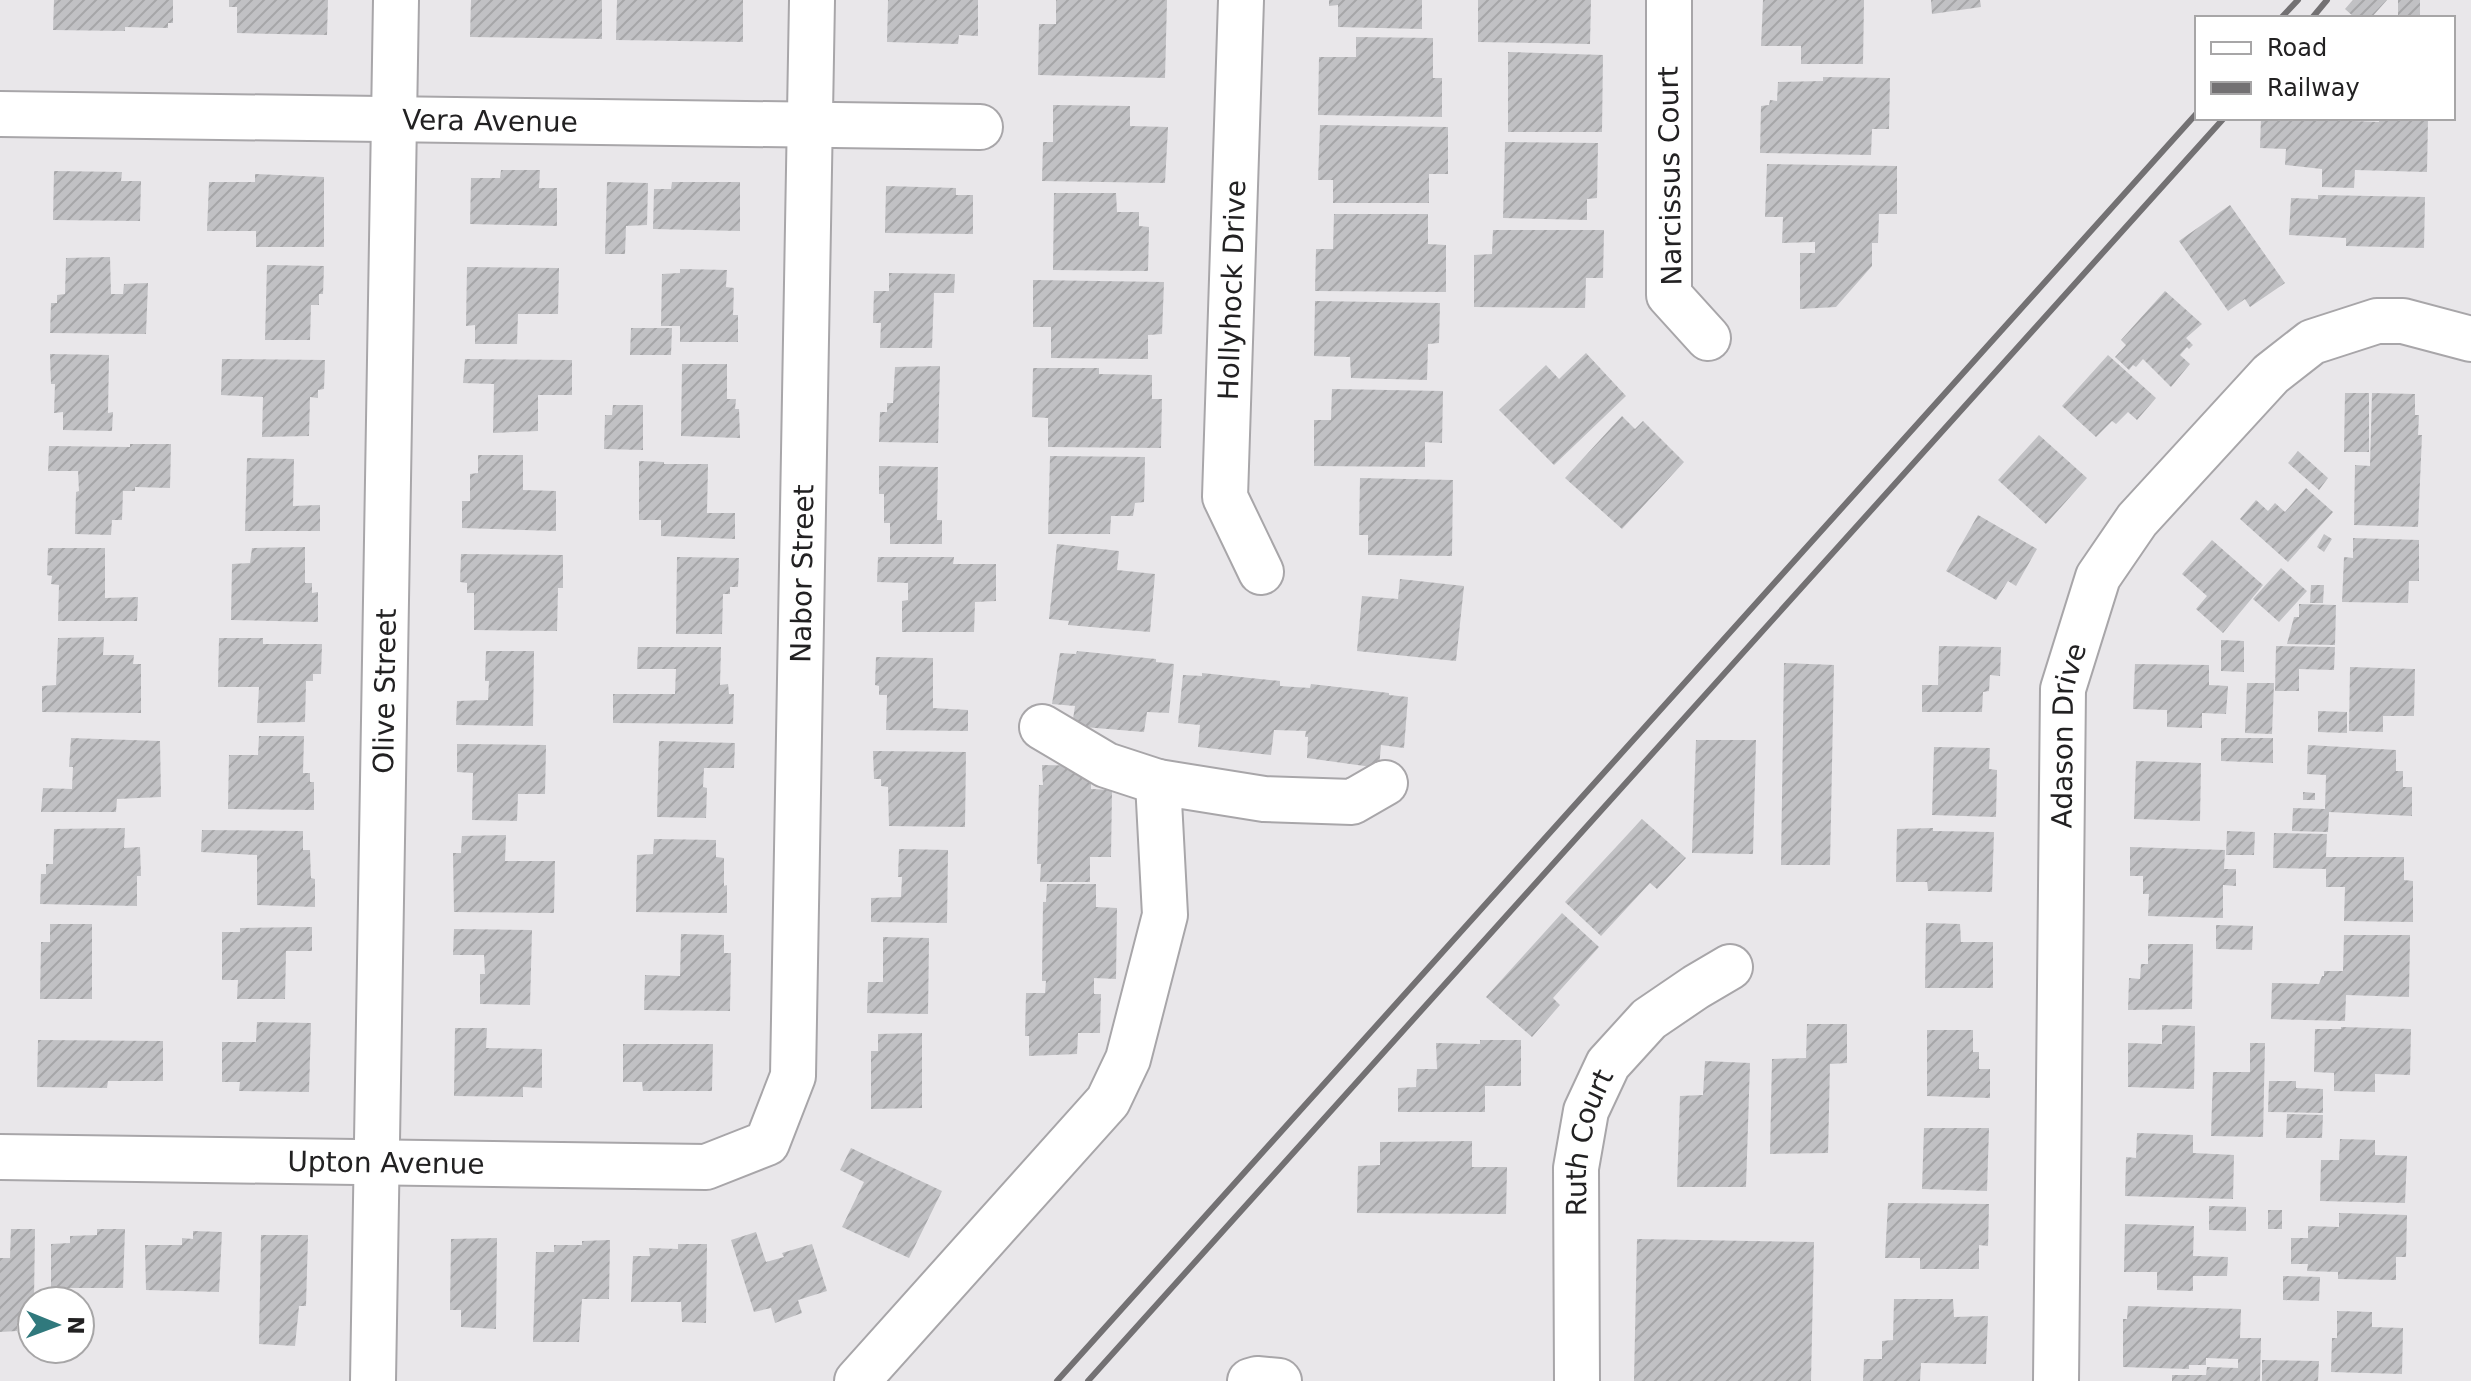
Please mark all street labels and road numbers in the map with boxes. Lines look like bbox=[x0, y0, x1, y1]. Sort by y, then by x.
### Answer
street label: Narcissus Court bbox=[1652, 66, 1688, 286]
street label: Vera Avenue bbox=[402, 103, 578, 138]
street label: Hollyhock Drive bbox=[1212, 179, 1252, 401]
street label: Nabor Street bbox=[784, 484, 820, 663]
street label: Olive Street bbox=[367, 608, 402, 774]
street label: Adason Drive bbox=[2045, 639, 2093, 829]
street label: Ruth Court bbox=[1560, 1064, 1620, 1216]
street label: Upton Avenue bbox=[287, 1145, 485, 1180]

